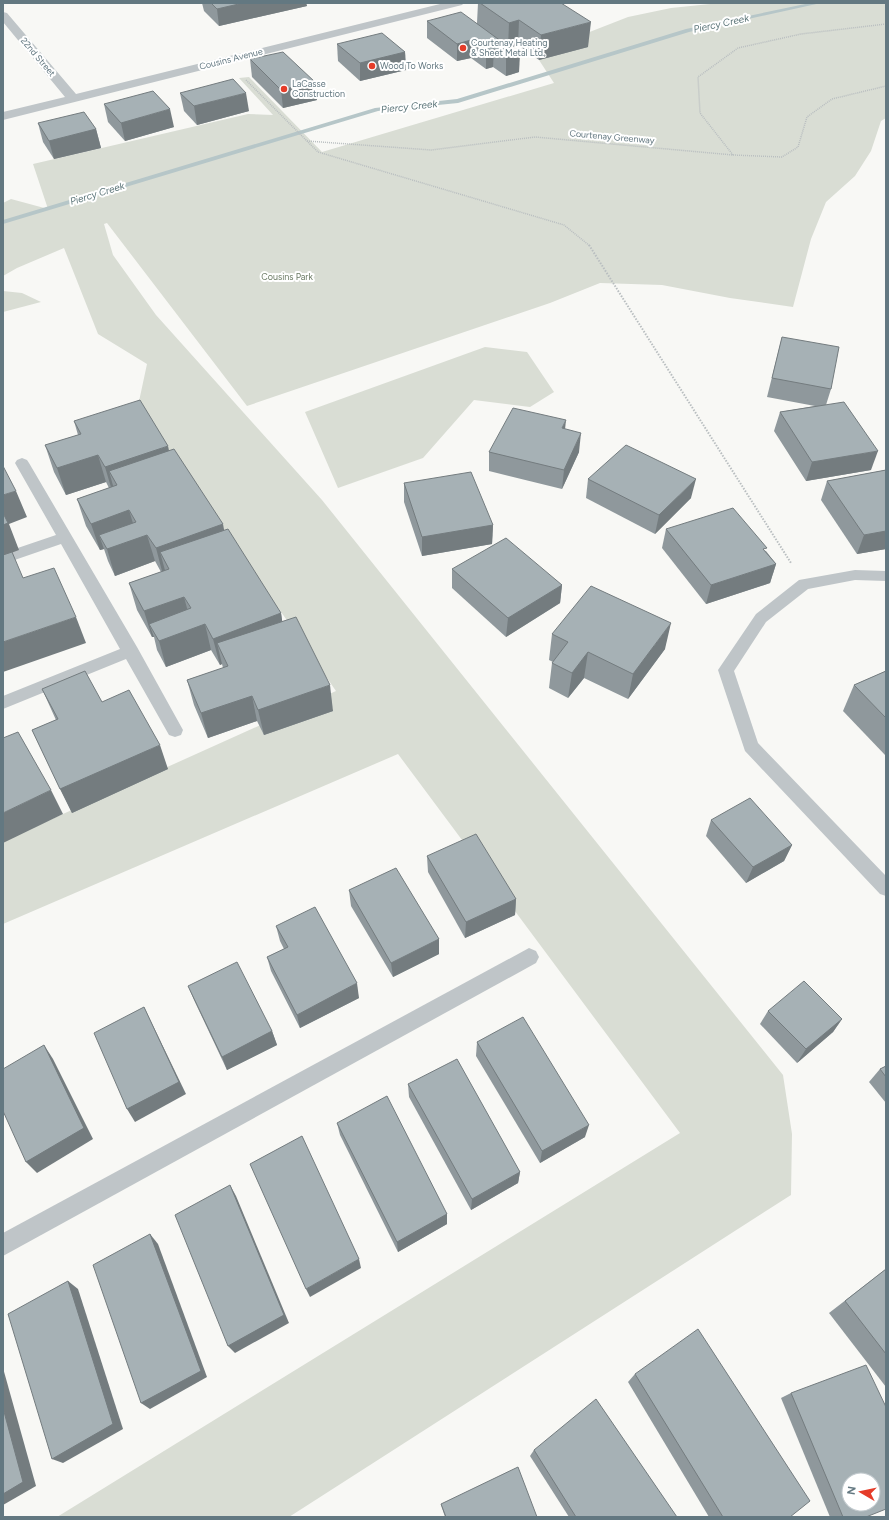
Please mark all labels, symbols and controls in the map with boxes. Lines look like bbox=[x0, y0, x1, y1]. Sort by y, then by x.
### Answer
water label: Piercy Creek bbox=[692, 11, 751, 36]
street label: 22nd Street bbox=[19, 35, 58, 79]
place label: Courtenay Heating & Sheet Metal Ltd. bbox=[471, 37, 548, 58]
marker: Courtenay Heating & Sheet Metal Ltd. bbox=[458, 43, 468, 53]
street label: Cousins Avenue bbox=[198, 45, 264, 72]
place label: Wood To Works bbox=[380, 60, 443, 71]
marker: Wood To Works bbox=[367, 61, 377, 71]
place label: LaCasse Construction bbox=[292, 78, 345, 99]
marker: LaCasse Construction bbox=[279, 84, 289, 94]
water label: Piercy Creek bbox=[380, 97, 439, 116]
street label: Courtenay Greenway bbox=[569, 127, 655, 146]
water label: Piercy Creek bbox=[68, 179, 127, 208]
park label: Cousins Park bbox=[261, 271, 313, 282]
north arrow bbox=[841, 1472, 881, 1512]
text: N bbox=[845, 1485, 859, 1496]

